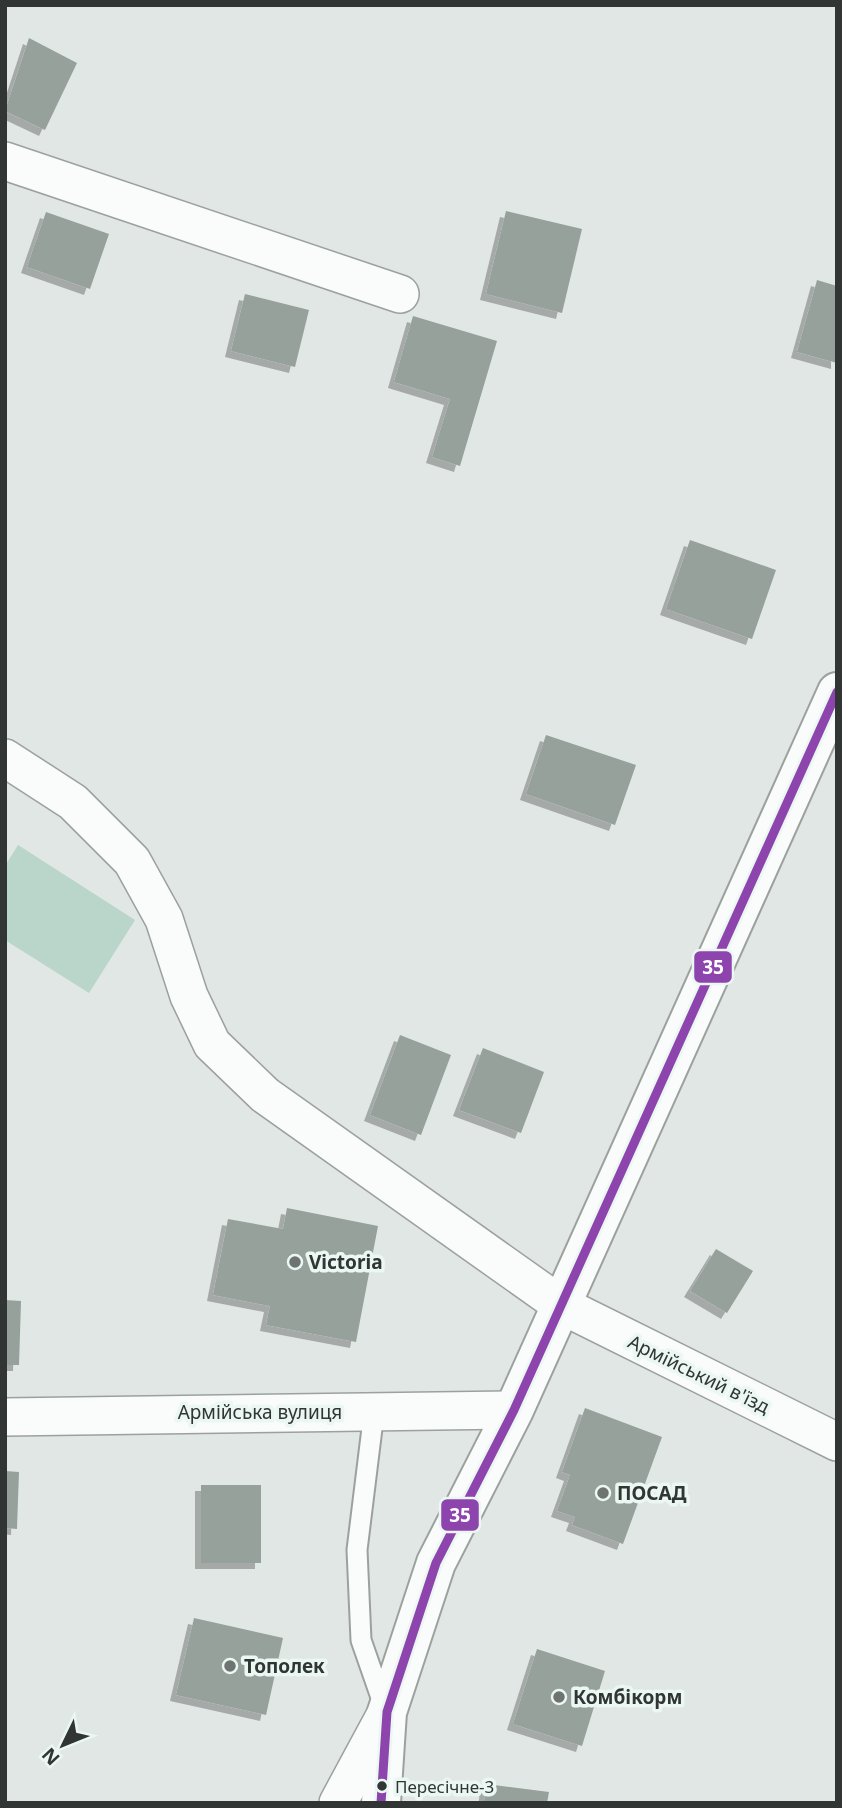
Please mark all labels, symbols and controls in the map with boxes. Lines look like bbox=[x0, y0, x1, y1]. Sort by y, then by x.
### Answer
line badge: 35 bbox=[693, 950, 733, 984]
text: 35 bbox=[702, 954, 724, 980]
place label: Victoria bbox=[309, 1249, 383, 1275]
marker: Victoria bbox=[287, 1254, 303, 1270]
street label: Армійський в'їзд bbox=[624, 1328, 775, 1420]
street label: Армійська вулиця bbox=[178, 1399, 342, 1425]
place label: ПОСАД bbox=[617, 1480, 687, 1506]
marker: ПОСАД bbox=[595, 1485, 611, 1501]
line badge: 35 bbox=[440, 1498, 480, 1532]
text: 35 bbox=[449, 1502, 471, 1528]
place label: Тополек bbox=[244, 1653, 325, 1679]
marker: Тополек bbox=[222, 1658, 238, 1674]
place label: Комбікорм bbox=[573, 1684, 682, 1710]
marker: Комбікорм bbox=[551, 1689, 567, 1705]
north arrow bbox=[28, 1710, 98, 1780]
text: N bbox=[36, 1742, 65, 1771]
place label: Пересічне-3 bbox=[395, 1775, 494, 1798]
marker: Пересічне-3 bbox=[375, 1779, 389, 1793]

